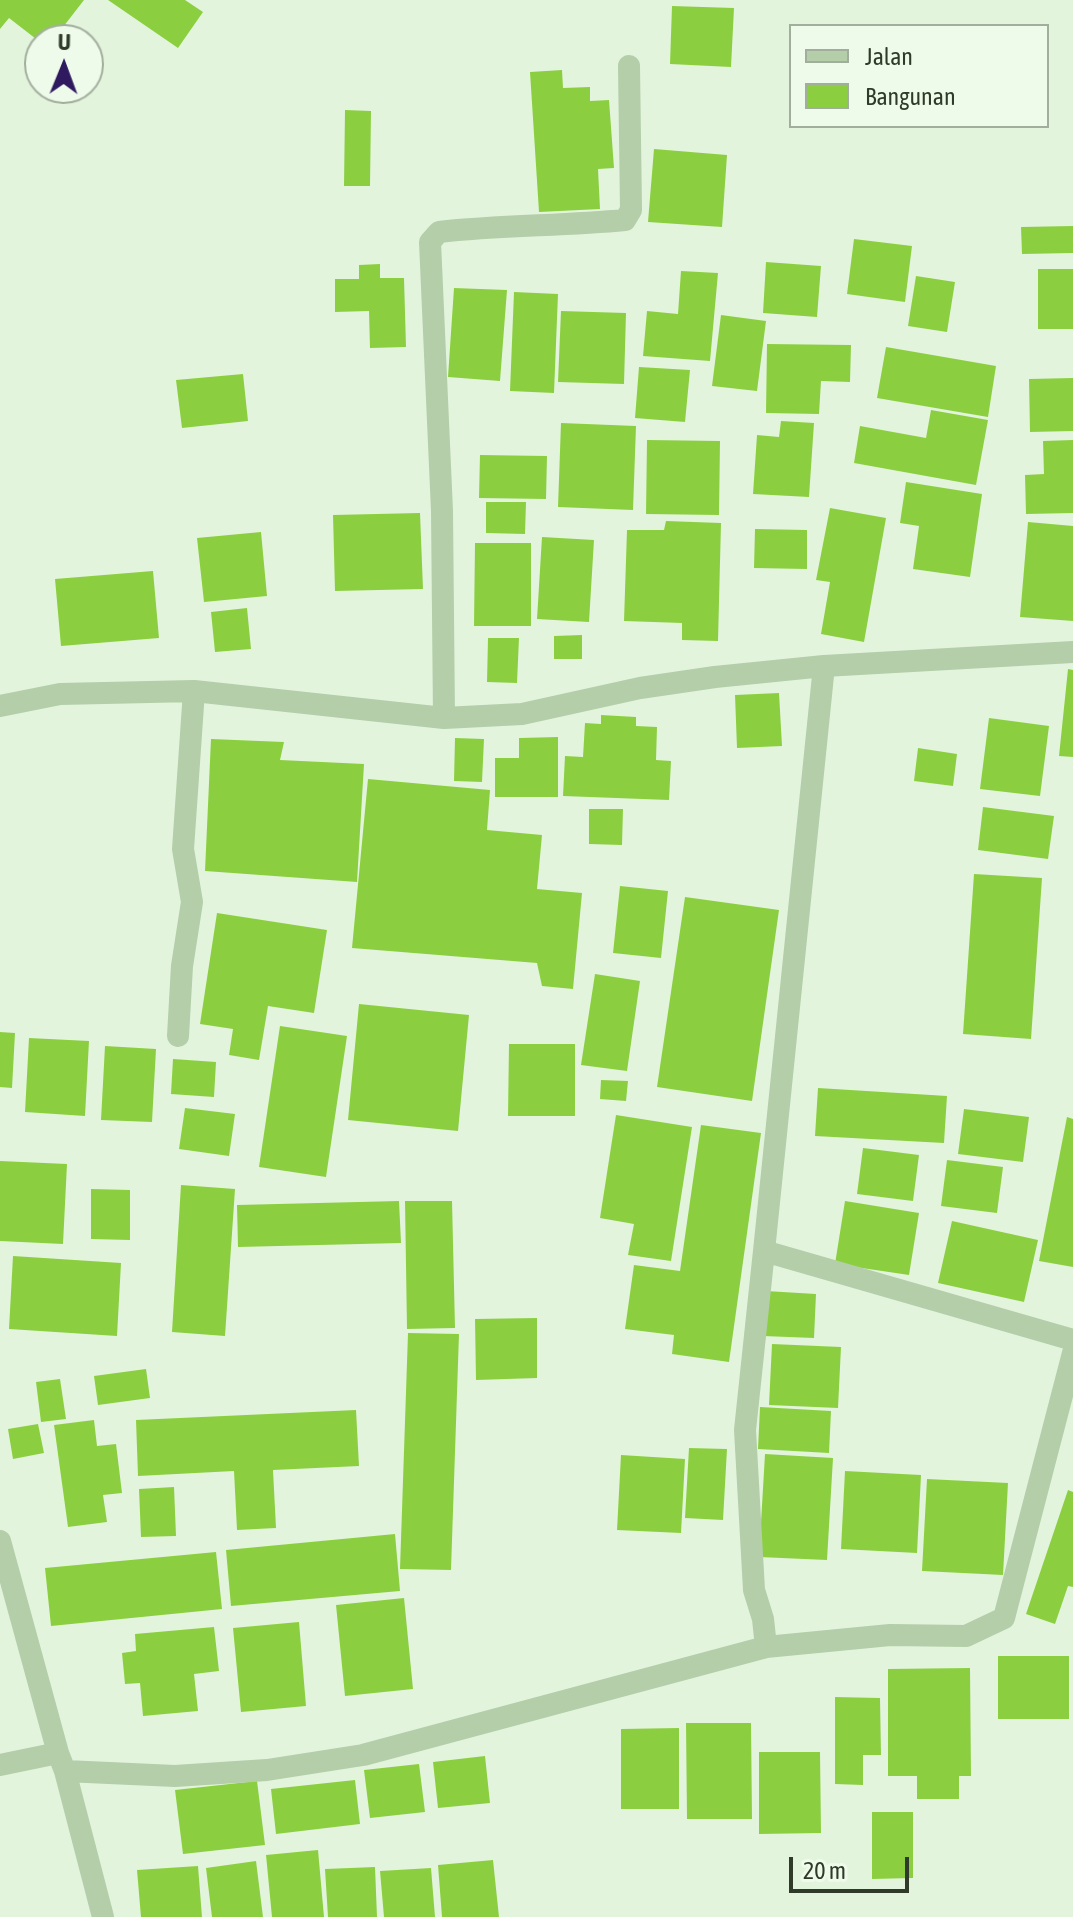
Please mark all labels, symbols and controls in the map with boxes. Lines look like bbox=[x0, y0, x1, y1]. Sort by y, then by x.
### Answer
north arrow bbox=[24, 24, 104, 104]
legend bbox=[789, 24, 1049, 128]
text: U bbox=[58, 29, 71, 55]
text: Jalan bbox=[865, 43, 913, 70]
text: Bangunan bbox=[865, 83, 956, 110]
scale bar bbox=[793, 1841, 913, 1891]
text: 20 m bbox=[803, 1857, 846, 1884]

